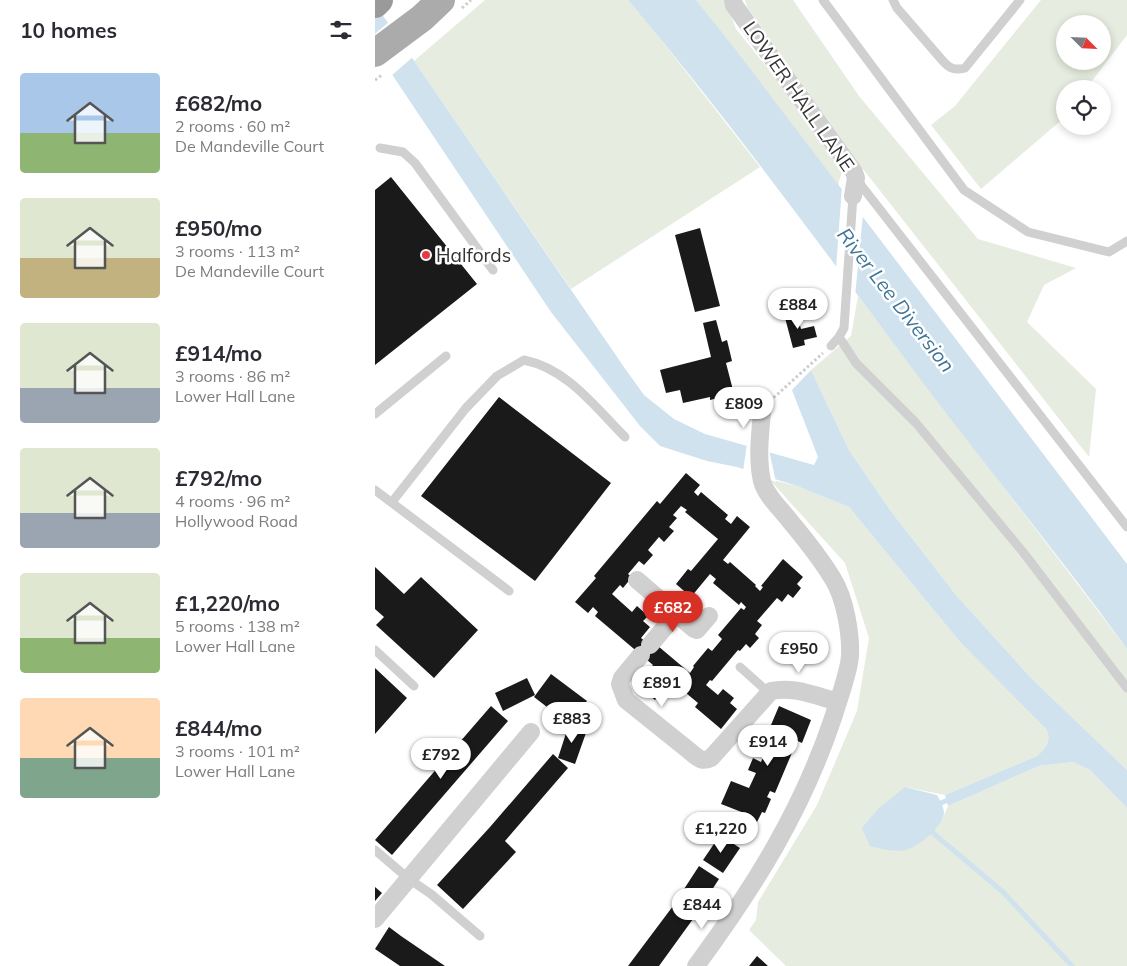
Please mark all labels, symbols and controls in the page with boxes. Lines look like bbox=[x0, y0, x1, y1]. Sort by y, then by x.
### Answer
north arrow bbox=[1056, 15, 1111, 70]
map controls bbox=[1056, 15, 1111, 135]
icon: filters bbox=[327, 16, 355, 44]
street label: LOWER HALL LANE bbox=[738, 16, 860, 176]
text: 10 homes bbox=[20, 17, 117, 43]
button: locate bbox=[1056, 80, 1111, 135]
text: £682/mo bbox=[175, 90, 262, 116]
icon: home bbox=[60, 93, 120, 153]
text: 2 rooms · 60 m² bbox=[175, 116, 290, 136]
text: De Mandeville Court bbox=[175, 136, 324, 156]
text: £950/mo bbox=[175, 215, 262, 241]
icon: home bbox=[60, 218, 120, 278]
water label: River Lee Diversion bbox=[832, 223, 960, 377]
text: 3 rooms · 113 m² bbox=[175, 241, 300, 261]
place label: Halfords bbox=[436, 243, 511, 267]
marker: Halfords bbox=[420, 249, 432, 261]
text: De Mandeville Court bbox=[175, 261, 324, 281]
pin: £884 bbox=[768, 288, 828, 330]
text: £884 bbox=[779, 294, 817, 314]
text: £914/mo bbox=[175, 340, 262, 366]
icon: home bbox=[60, 343, 120, 403]
text: 3 rooms · 86 m² bbox=[175, 366, 290, 386]
text: Lower Hall Lane bbox=[175, 386, 295, 406]
pin: £809 bbox=[714, 386, 774, 429]
text: £809 bbox=[725, 393, 763, 413]
text: £792/mo bbox=[175, 465, 262, 491]
icon: home bbox=[60, 468, 120, 528]
text: 4 rooms · 96 m² bbox=[175, 491, 290, 511]
text: Hollywood Road bbox=[175, 511, 298, 531]
text: £1,220/mo bbox=[175, 590, 280, 616]
pin: £682 bbox=[643, 590, 703, 633]
icon: home bbox=[60, 593, 120, 653]
text: £682 bbox=[654, 597, 692, 617]
text: 5 rooms · 138 m² bbox=[175, 616, 300, 636]
pin: £950 bbox=[769, 632, 829, 674]
text: Lower Hall Lane bbox=[175, 636, 295, 656]
text: £950 bbox=[780, 638, 818, 658]
pin: £891 bbox=[632, 666, 692, 708]
text: £891 bbox=[643, 672, 681, 692]
pin: £883 bbox=[542, 702, 602, 744]
text: £883 bbox=[553, 708, 591, 728]
text: £844/mo bbox=[175, 715, 262, 741]
icon: home bbox=[60, 718, 120, 778]
pin: £914 bbox=[738, 724, 798, 767]
text: £914 bbox=[749, 731, 787, 751]
pin: £792 bbox=[411, 738, 471, 780]
text: 3 rooms · 101 m² bbox=[175, 741, 300, 761]
text: £792 bbox=[422, 744, 460, 764]
text: Lower Hall Lane bbox=[175, 761, 295, 781]
pin: £1,220 bbox=[680, 812, 762, 854]
text: £1,220 bbox=[695, 818, 747, 838]
pin: £844 bbox=[672, 888, 732, 930]
text: £844 bbox=[683, 894, 721, 914]

